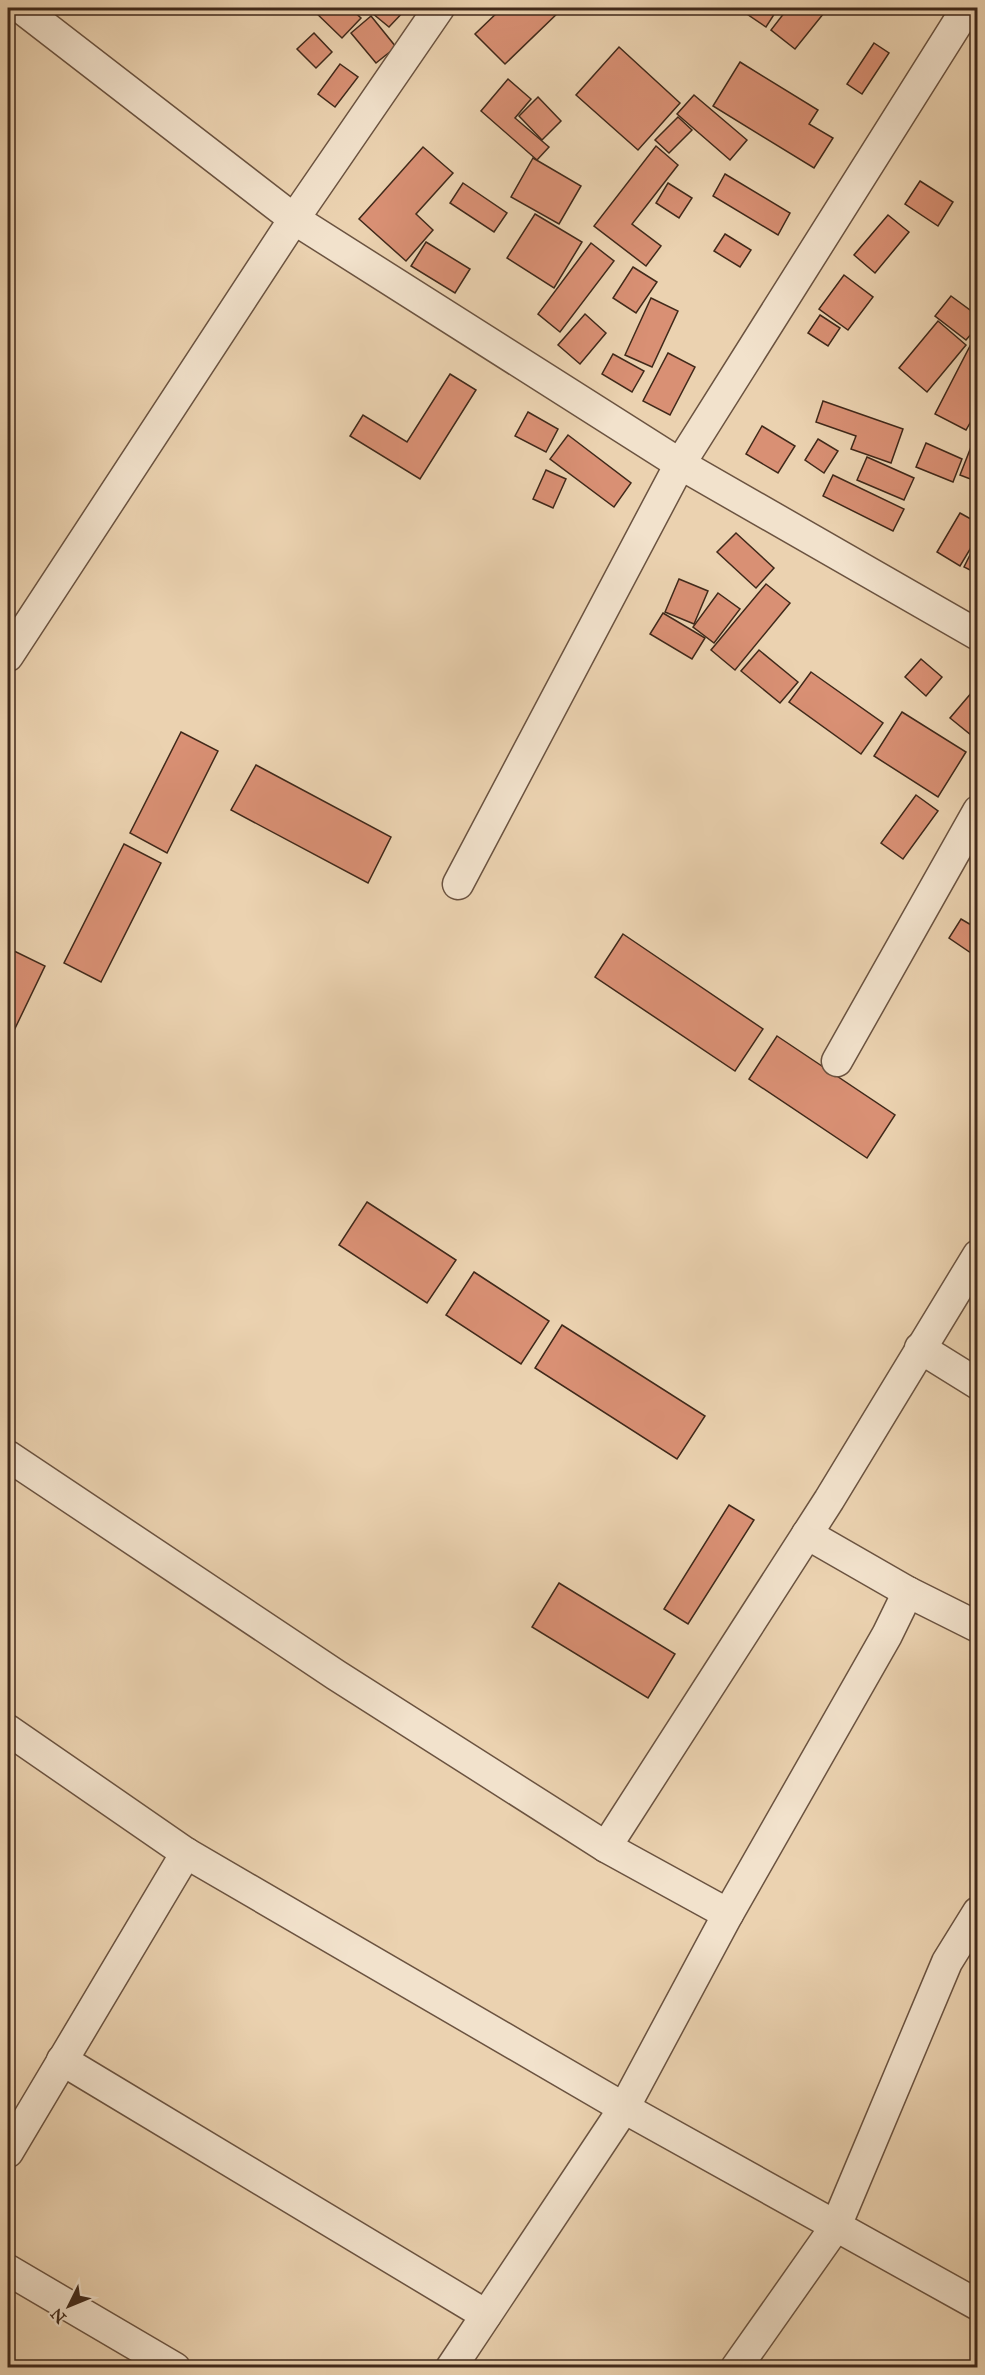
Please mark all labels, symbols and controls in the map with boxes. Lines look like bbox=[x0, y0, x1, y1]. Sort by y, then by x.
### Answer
north arrow bbox=[39, 2276, 99, 2336]
text: N bbox=[47, 2304, 70, 2327]

